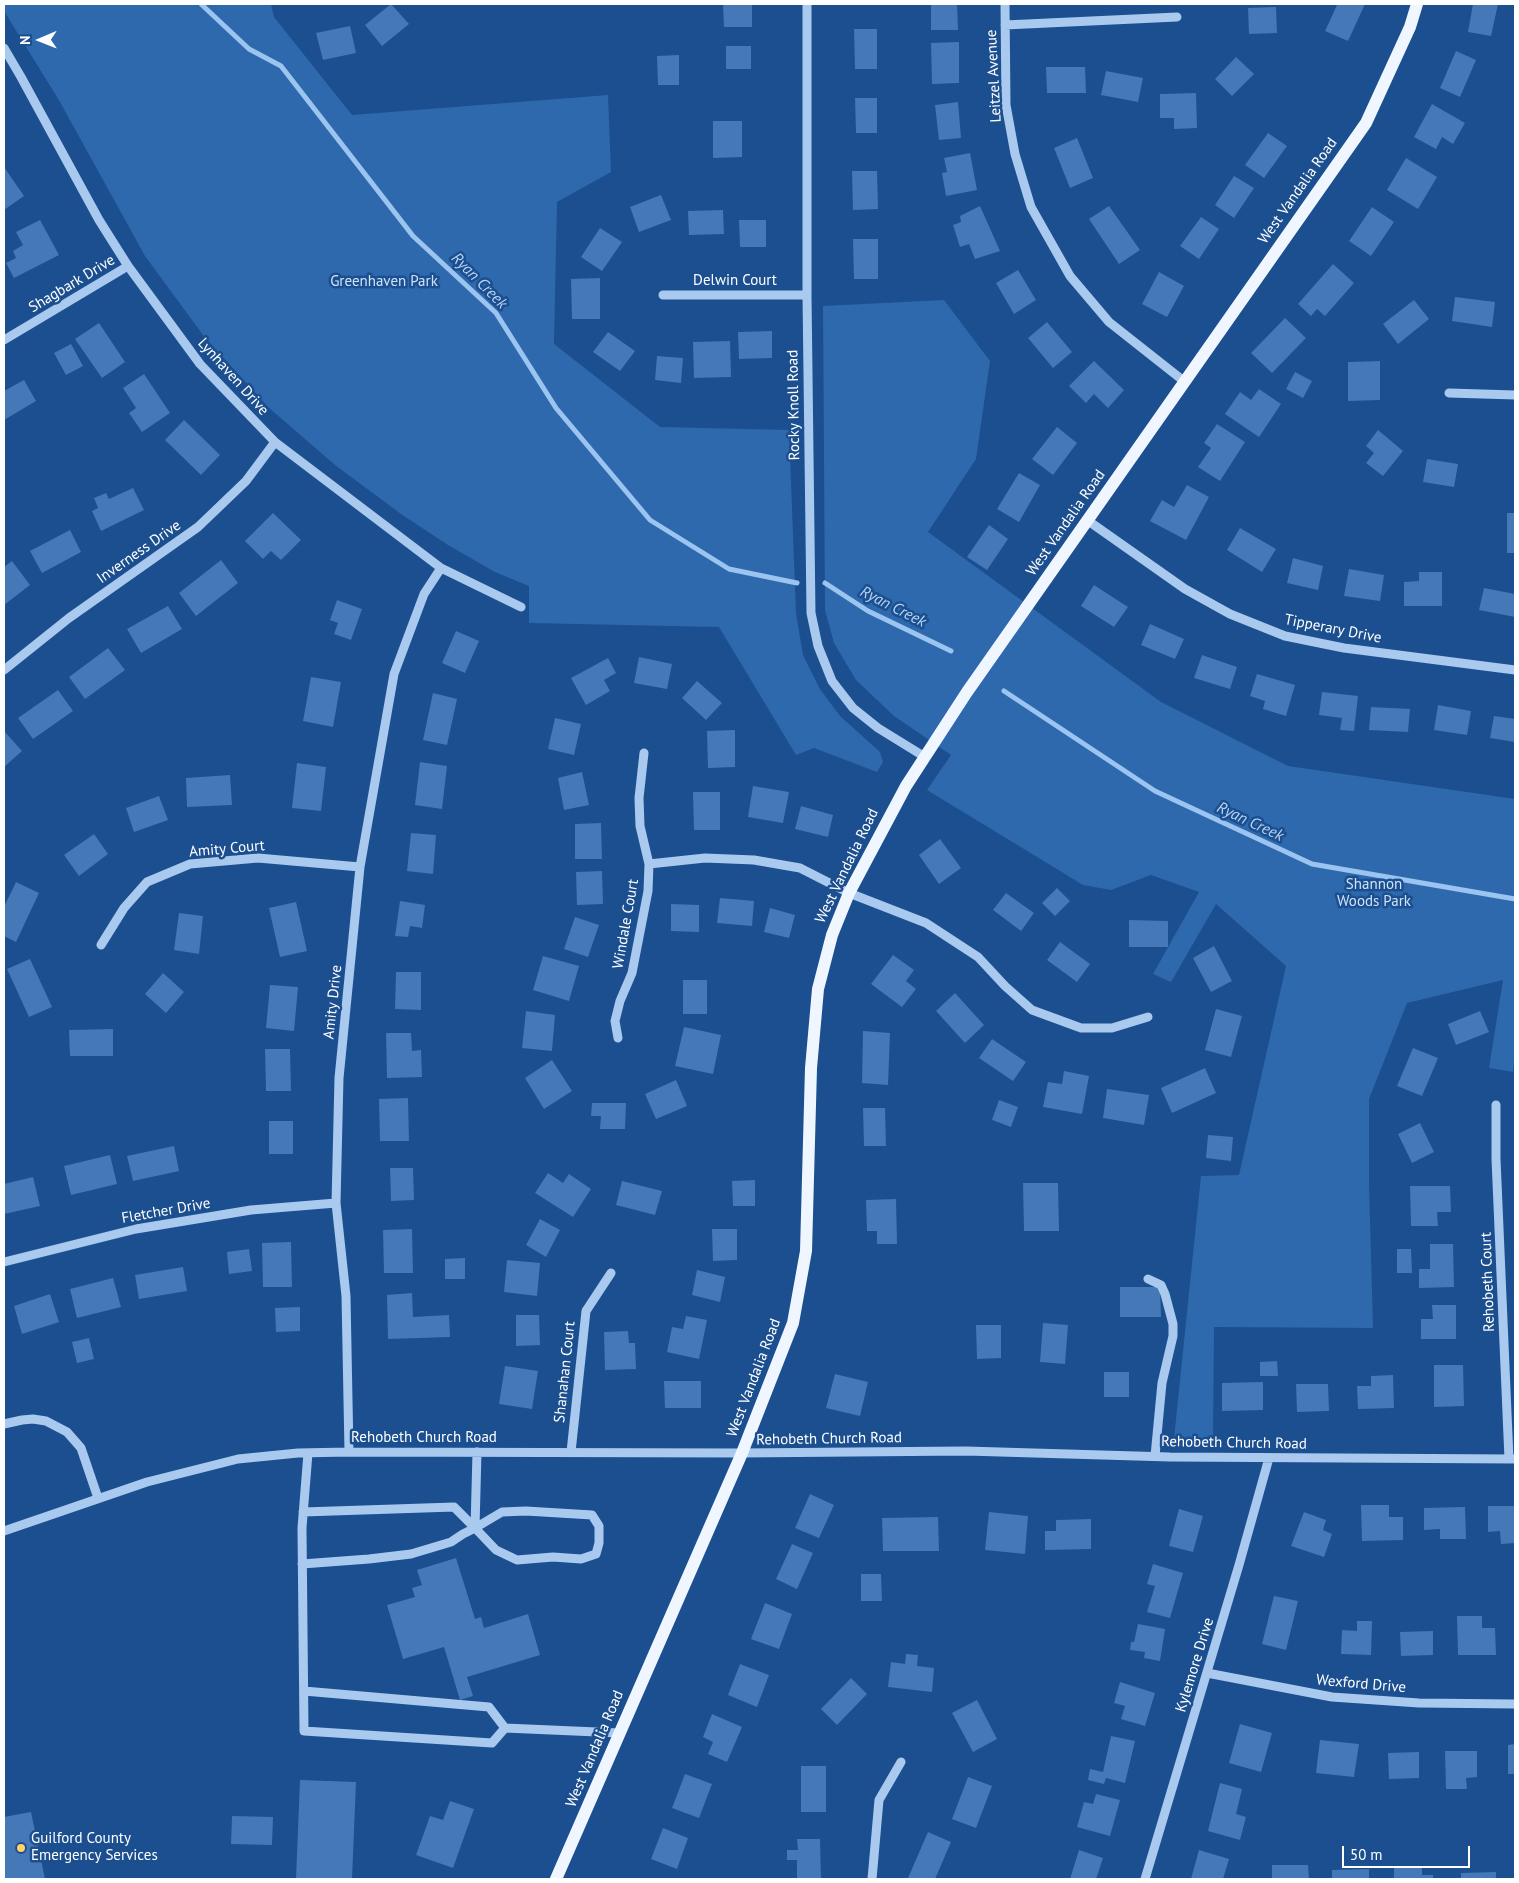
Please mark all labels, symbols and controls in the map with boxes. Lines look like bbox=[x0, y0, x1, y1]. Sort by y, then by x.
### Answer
north arrow bbox=[15, 15, 65, 65]
street label: Leitzel Avenue bbox=[983, 29, 1005, 123]
text: N bbox=[16, 36, 34, 45]
street label: West Vandalia Road bbox=[1255, 135, 1341, 247]
water label: Ryan Creek bbox=[447, 249, 511, 313]
street label: Shagbark Drive bbox=[26, 251, 118, 317]
street label: Delwin Court bbox=[693, 272, 777, 290]
park label: Greenhaven Park bbox=[330, 273, 438, 291]
street label: Lynhaven Drive bbox=[194, 335, 272, 419]
street label: Rocky Knoll Road bbox=[784, 350, 804, 460]
street label: West Vandalia Road bbox=[1023, 467, 1109, 579]
street label: Inverness Drive bbox=[94, 516, 184, 588]
water label: Ryan Creek bbox=[857, 582, 929, 632]
street label: Tipperary Drive bbox=[1283, 611, 1383, 647]
water label: Ryan Creek bbox=[1214, 798, 1286, 846]
street label: West Vandalia Road bbox=[811, 806, 883, 926]
street label: Amity Court bbox=[188, 837, 266, 861]
park label: Shannon Woods Park bbox=[1337, 876, 1411, 911]
street label: Windale Court bbox=[609, 878, 643, 970]
street label: Amity Drive bbox=[320, 964, 346, 1040]
street label: Fletcher Drive bbox=[120, 1194, 212, 1228]
street label: Rehobeth Court bbox=[1477, 1232, 1499, 1332]
street label: West Vandalia Road bbox=[723, 1316, 785, 1440]
street label: Shanahan Court bbox=[551, 1320, 579, 1424]
street label: Rehobeth Church Road bbox=[351, 1429, 497, 1447]
street label: Rehobeth Church Road bbox=[756, 1429, 902, 1449]
street label: Rehobeth Church Road bbox=[1161, 1433, 1307, 1453]
street label: Kylemore Drive bbox=[1172, 1616, 1218, 1714]
street label: Wexford Drive bbox=[1315, 1671, 1407, 1697]
street label: West Vandalia Road bbox=[562, 1688, 628, 1810]
place label: Guilford County Emergency Services bbox=[31, 1830, 158, 1865]
scale bar bbox=[1344, 1836, 1472, 1868]
marker: Guilford County Emergency Services bbox=[15, 1842, 27, 1854]
text: 50 m bbox=[1350, 1845, 1383, 1864]

